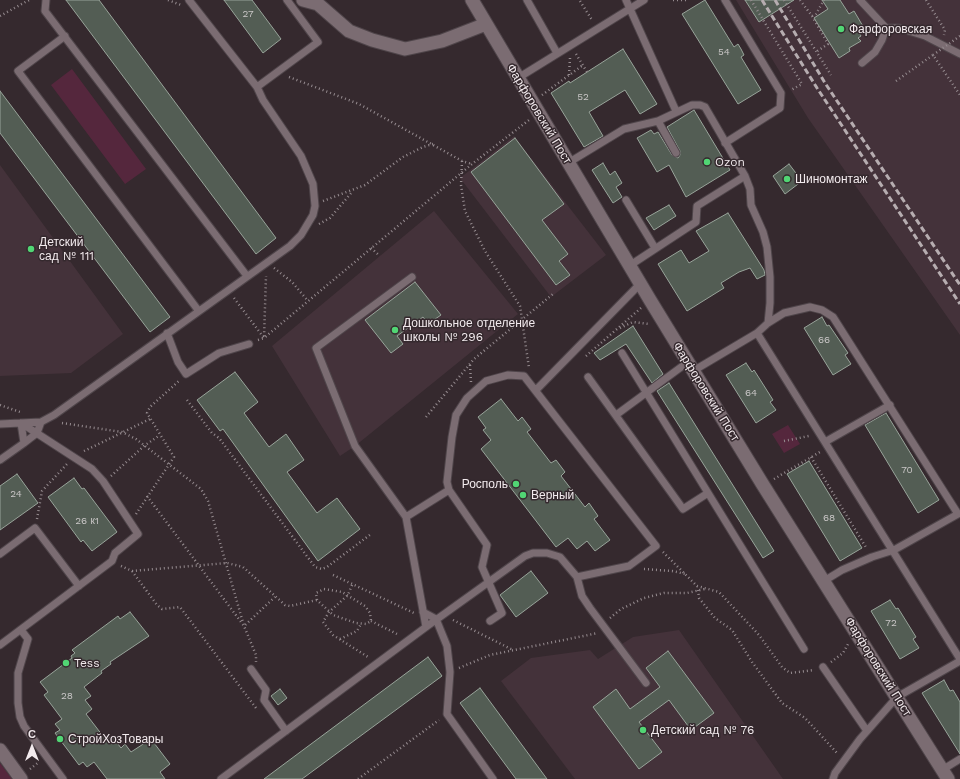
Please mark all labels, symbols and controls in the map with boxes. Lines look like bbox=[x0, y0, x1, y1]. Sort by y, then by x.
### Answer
house number: 27 bbox=[242, 8, 254, 20]
place label: Фарфоровская bbox=[849, 22, 932, 36]
marker: Фарфоровская bbox=[836, 24, 846, 34]
house number: 54 bbox=[718, 46, 730, 58]
street label: Фарфоровский Пост bbox=[503, 61, 575, 167]
house number: 52 bbox=[577, 91, 589, 103]
place label: Ozon bbox=[715, 155, 745, 169]
marker: Ozon bbox=[702, 157, 712, 167]
place label: Шиномонтаж bbox=[795, 172, 868, 186]
marker: Шиномонтаж bbox=[782, 174, 792, 184]
place label: Детский сад № 111 bbox=[39, 235, 94, 263]
marker: Детский сад № 111 bbox=[26, 244, 36, 254]
place label: Дошкольное отделение школы № 296 bbox=[403, 316, 535, 344]
marker: Дошкольное отделение школы № 296 bbox=[390, 325, 400, 335]
house number: 66 bbox=[818, 334, 830, 346]
street label: Фарфоровский Пост bbox=[670, 340, 742, 444]
house number: 64 bbox=[745, 387, 757, 399]
house number: 70 bbox=[901, 464, 913, 476]
place label: Росполь bbox=[462, 477, 508, 491]
marker: Росполь bbox=[511, 479, 521, 489]
house number: 24 bbox=[10, 488, 22, 500]
place label: Верный bbox=[531, 488, 574, 502]
marker: Верный bbox=[518, 490, 528, 500]
house number: 68 bbox=[823, 512, 835, 524]
house number: 26 к1 bbox=[75, 515, 99, 527]
street label: Фарфоровский Пост bbox=[842, 615, 914, 719]
house number: 72 bbox=[885, 617, 897, 629]
place label: Tess bbox=[74, 656, 99, 670]
marker: Tess bbox=[61, 658, 71, 668]
house number: 28 bbox=[61, 690, 73, 702]
place label: Детский сад № 76 bbox=[651, 723, 754, 737]
marker: Детский сад № 76 bbox=[638, 725, 648, 735]
north arrow bbox=[12, 727, 52, 767]
text: С bbox=[28, 728, 36, 741]
place label: СтройХозТовары bbox=[68, 732, 163, 746]
marker: СтройХозТовары bbox=[55, 734, 65, 744]

